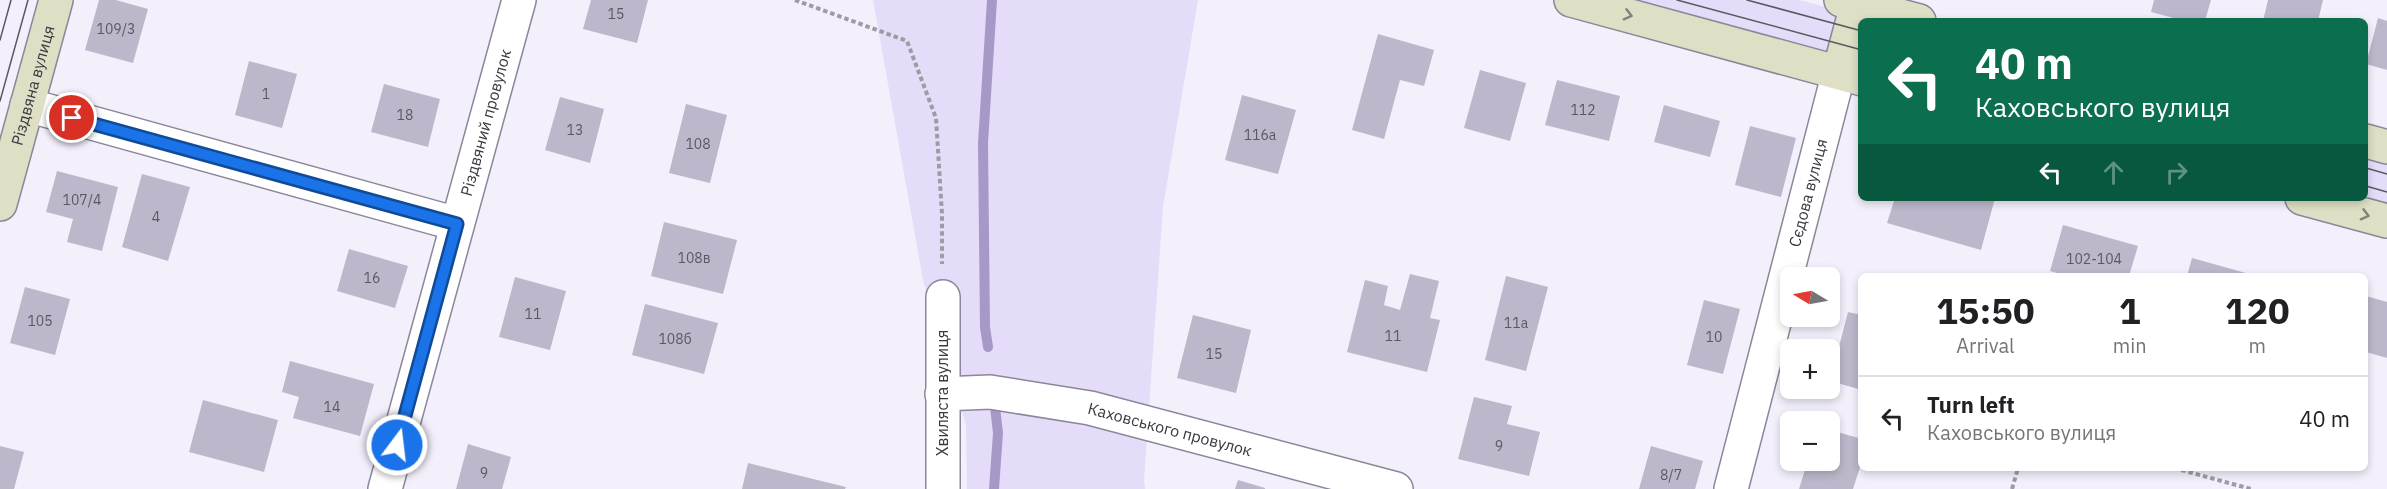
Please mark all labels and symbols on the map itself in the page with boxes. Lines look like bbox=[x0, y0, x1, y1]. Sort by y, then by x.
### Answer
house number: 15 bbox=[608, 5, 624, 23]
one-way arrow bbox=[1623, 8, 1633, 21]
house number: 109/3 bbox=[97, 20, 135, 38]
street label: Різдвяна вулиця bbox=[7, 23, 59, 148]
street label: Різдвяний провулок bbox=[456, 47, 515, 198]
house number: 1 bbox=[262, 85, 270, 103]
pin bbox=[46, 92, 97, 143]
house number: 112 bbox=[1570, 101, 1596, 119]
house number: 18 bbox=[397, 106, 413, 124]
house number: 13 bbox=[567, 121, 583, 139]
house number: 116а bbox=[1244, 126, 1277, 144]
house number: 108 bbox=[685, 135, 711, 153]
street label: Сєдова вулиця bbox=[1784, 137, 1831, 249]
house number: 107/4 bbox=[63, 191, 101, 209]
house number: 4 bbox=[152, 208, 160, 226]
one-way arrow bbox=[2359, 208, 2370, 220]
house number: 108в bbox=[677, 249, 711, 267]
house number: 102-104 bbox=[2066, 250, 2122, 268]
north arrow bbox=[1780, 267, 1840, 327]
house number: 16 bbox=[364, 269, 380, 287]
house number: 11 bbox=[525, 305, 541, 323]
house number: 105 bbox=[27, 312, 53, 330]
house number: 11а bbox=[1504, 314, 1529, 332]
house number: 11 bbox=[1385, 327, 1401, 345]
house number: 10 bbox=[1706, 328, 1722, 346]
house number: 108б bbox=[658, 330, 692, 348]
street label: Хвиляста вулиця bbox=[932, 330, 952, 456]
house number: 15 bbox=[1206, 345, 1222, 363]
house number: 14 bbox=[324, 398, 340, 416]
street label: Каховського провулок bbox=[1086, 398, 1254, 461]
position arrow bbox=[365, 413, 429, 477]
house number: 9 bbox=[1495, 437, 1503, 455]
house number: 9 bbox=[480, 464, 488, 482]
house number: 8/7 bbox=[1660, 466, 1682, 484]

